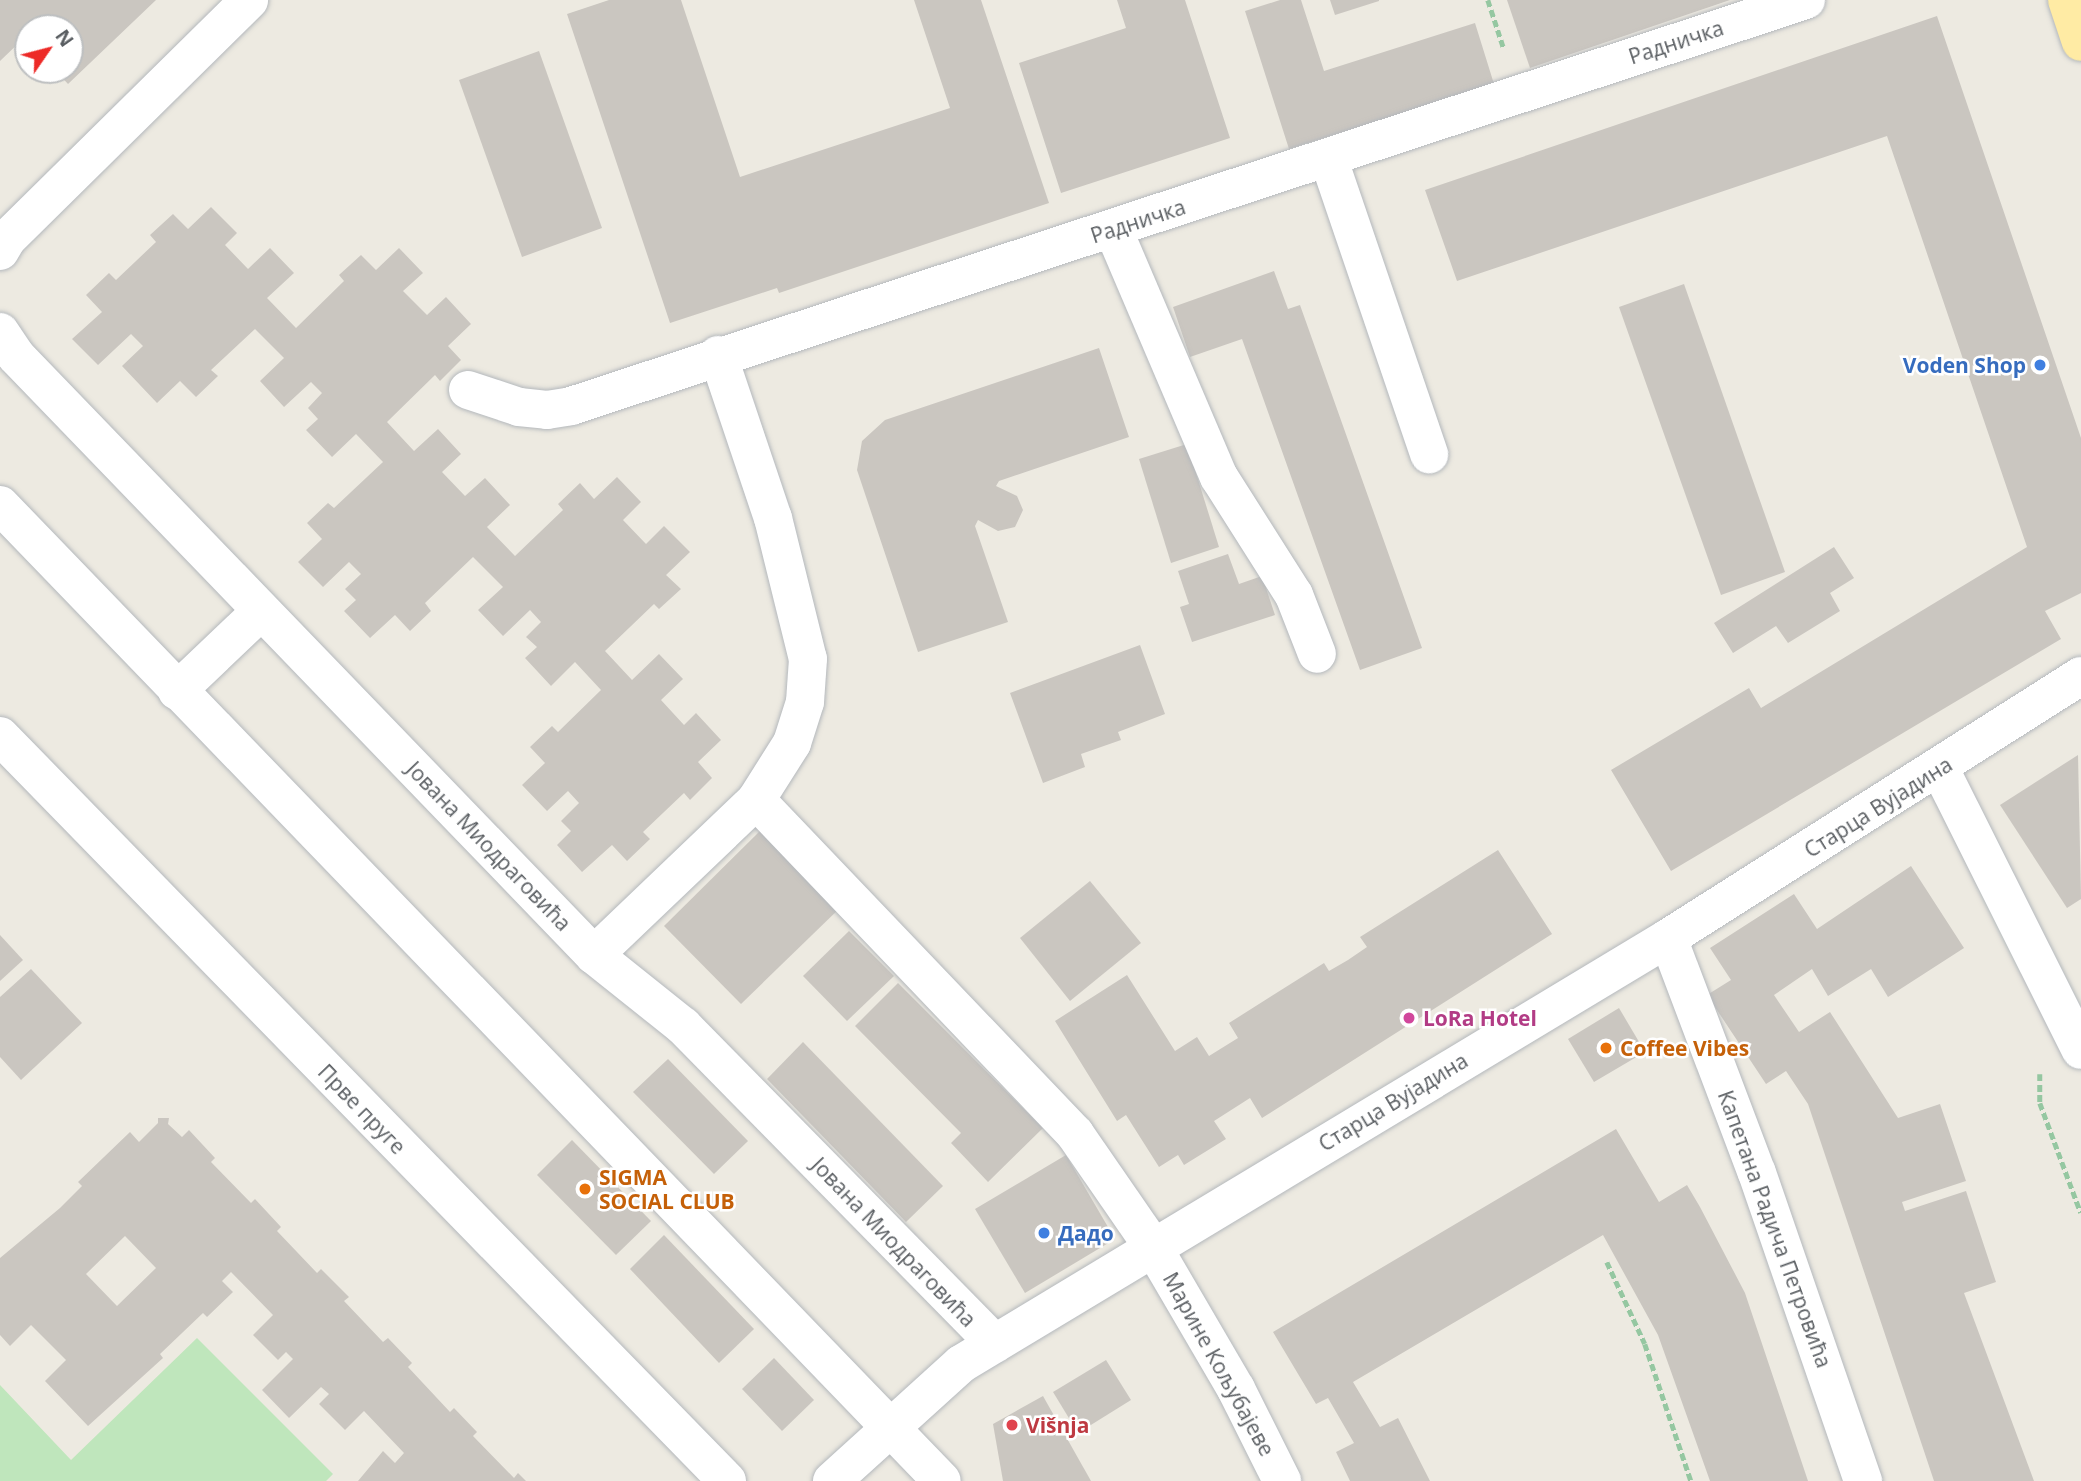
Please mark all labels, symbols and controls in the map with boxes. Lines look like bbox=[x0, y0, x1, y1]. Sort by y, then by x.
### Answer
north arrow bbox=[14, 14, 84, 84]
street label: Радничка bbox=[1625, 15, 1727, 69]
text: N bbox=[49, 24, 80, 52]
street label: Радничка bbox=[1087, 194, 1189, 248]
place label: Voden Shop bbox=[1903, 352, 2026, 378]
marker: Voden Shop bbox=[2032, 357, 2048, 373]
street label: Старца Вујадина bbox=[1800, 751, 1956, 863]
street label: Јована Миодраговића bbox=[402, 756, 576, 936]
place label: LoRa Hotel bbox=[1423, 1005, 1537, 1031]
marker: LoRa Hotel bbox=[1401, 1010, 1417, 1026]
place label: Coffee Vibes bbox=[1620, 1035, 1749, 1061]
marker: Coffee Vibes bbox=[1598, 1040, 1614, 1056]
street label: Старца Вујадина bbox=[1314, 1048, 1472, 1156]
street label: Прве пруге bbox=[313, 1059, 411, 1159]
street label: Капетана Радича Петровића bbox=[1713, 1087, 1837, 1371]
street label: Јована Миодраговића bbox=[807, 1152, 981, 1332]
place label: SIGMA SOCIAL CLUB bbox=[599, 1164, 735, 1214]
marker: SIGMA SOCIAL CLUB bbox=[577, 1181, 593, 1197]
place label: Дадо bbox=[1058, 1220, 1114, 1246]
marker: Дадо bbox=[1036, 1225, 1052, 1241]
street label: Марине Кољубајеве bbox=[1158, 1268, 1280, 1460]
place label: Višnja bbox=[1026, 1412, 1089, 1438]
marker: Višnja bbox=[1004, 1417, 1020, 1433]

